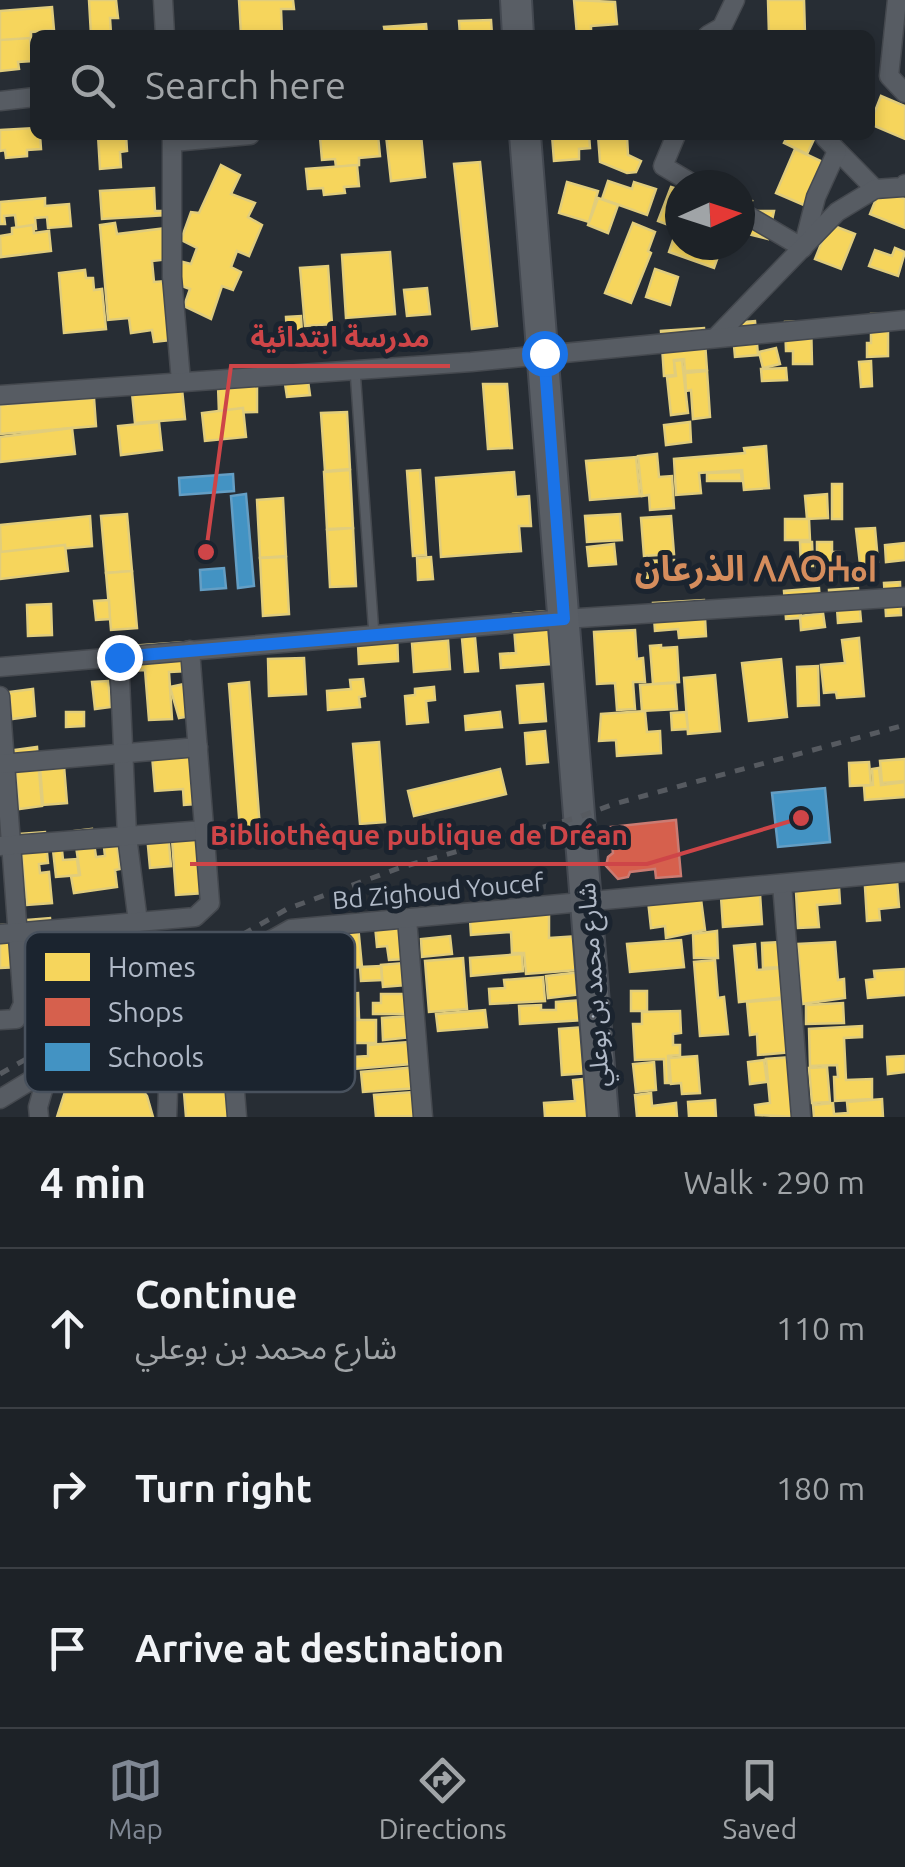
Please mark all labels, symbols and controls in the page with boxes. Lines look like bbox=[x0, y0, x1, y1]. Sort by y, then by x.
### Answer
search box bbox=[30, 30, 875, 140]
icon: search bbox=[65, 58, 120, 113]
text: Search here bbox=[145, 64, 346, 106]
north arrow bbox=[665, 170, 755, 260]
callout: مدرسة ابتدائية bbox=[231, 308, 450, 366]
text: مدرسة ابتدائية bbox=[250, 321, 430, 354]
route start bbox=[522, 331, 568, 377]
district label: الذرعان ⴷⴷⵔⵄⴰⵏ bbox=[635, 548, 877, 590]
route end bbox=[97, 635, 143, 681]
callout: Bibliothèque publique de Dréan bbox=[190, 806, 647, 864]
text: Bibliothèque publique de Dréan bbox=[210, 819, 628, 850]
street label: Bd Zighoud Youcef bbox=[331, 868, 545, 914]
street label: شارع محمد بن بوعلي bbox=[572, 882, 620, 1088]
legend bbox=[25, 932, 355, 1092]
text: Homes bbox=[108, 951, 196, 982]
text: Shops bbox=[108, 996, 184, 1027]
text: Schools bbox=[108, 1041, 204, 1072]
text: 4 min bbox=[40, 1159, 146, 1206]
text: Walk · 290 m bbox=[683, 1164, 865, 1200]
text: Continue bbox=[135, 1273, 297, 1315]
icon: ahead bbox=[40, 1301, 95, 1356]
text: 110 m bbox=[776, 1310, 865, 1346]
text: شارع محمد بن بوعلي bbox=[135, 1329, 397, 1365]
icon: right bbox=[40, 1461, 95, 1516]
text: Turn right bbox=[135, 1467, 312, 1509]
text: 180 m bbox=[776, 1470, 865, 1506]
icon: arrive bbox=[40, 1621, 95, 1676]
text: Arrive at destination bbox=[135, 1627, 504, 1669]
tab: Map bbox=[108, 1753, 163, 1844]
tab: Directions bbox=[379, 1753, 507, 1844]
tab: Saved bbox=[723, 1753, 797, 1844]

